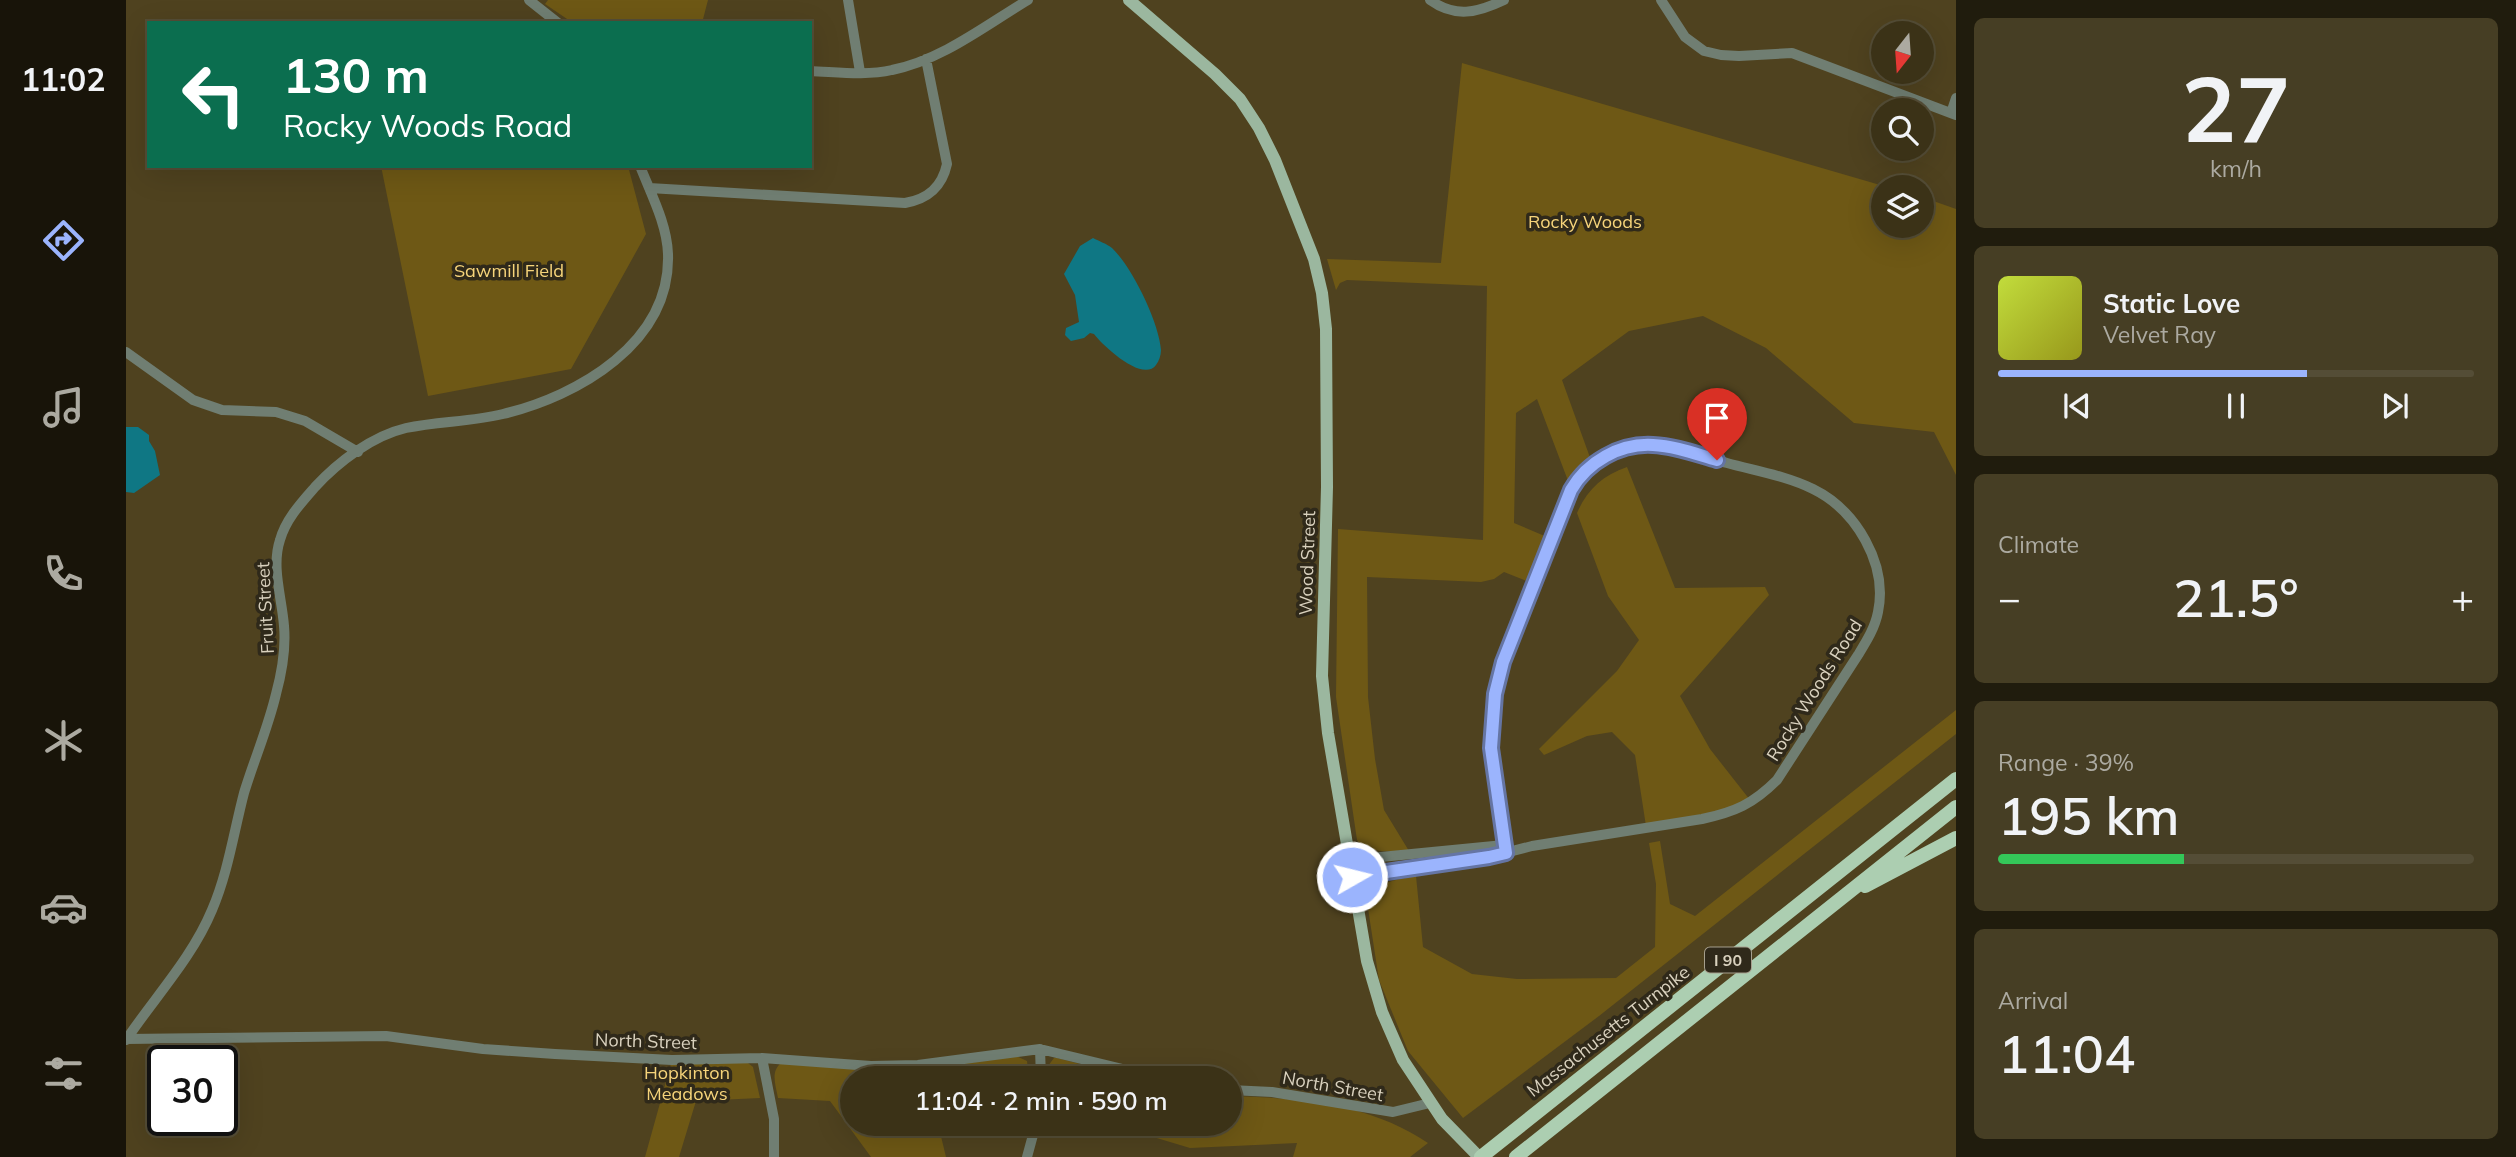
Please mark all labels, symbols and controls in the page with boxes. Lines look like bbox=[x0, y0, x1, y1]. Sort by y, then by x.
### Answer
north arrow bbox=[1871, 21, 1934, 84]
map controls bbox=[1871, 21, 1934, 238]
text: 130 m bbox=[283, 44, 429, 105]
icon: left bbox=[168, 49, 259, 140]
text: 27 bbox=[2181, 51, 2291, 165]
text: 11:02 bbox=[21, 59, 105, 99]
button: search bbox=[1871, 98, 1934, 161]
text: Rocky Woods Road bbox=[283, 105, 572, 145]
text: km/h bbox=[2210, 154, 2262, 183]
button: layers bbox=[1871, 175, 1934, 238]
park label: Rocky Woods bbox=[1528, 210, 1642, 233]
icon: directions bbox=[39, 216, 88, 265]
park label: Sawmill Field bbox=[454, 259, 564, 282]
text: Static Love bbox=[2103, 287, 2240, 320]
text: Velvet Ray bbox=[2103, 320, 2216, 349]
icon: music bbox=[39, 383, 88, 432]
icon: previous bbox=[2058, 387, 2096, 425]
icon: pause bbox=[2217, 387, 2255, 425]
icon: next bbox=[2376, 387, 2414, 425]
pin bbox=[1687, 388, 1747, 460]
icon: arrive bbox=[1698, 399, 1736, 437]
street label: Wood Street bbox=[1294, 510, 1320, 616]
text: Climate bbox=[1998, 530, 2079, 559]
icon: phone bbox=[39, 549, 88, 598]
street label: Fruit Street bbox=[251, 562, 279, 654]
text: 21.5° bbox=[2173, 565, 2299, 630]
text: − bbox=[1998, 574, 2021, 622]
text: + bbox=[2451, 574, 2474, 622]
street label: Rocky Woods Road bbox=[1761, 615, 1867, 765]
icon: climate bbox=[39, 716, 88, 765]
text: Range · 39% bbox=[1998, 748, 2134, 777]
text: 195 km bbox=[1998, 783, 2179, 848]
position arrow bbox=[1315, 840, 1389, 914]
icon: car bbox=[39, 883, 88, 932]
road number: I 90 bbox=[1705, 948, 1751, 972]
street label: Massachusetts Turnpike bbox=[1522, 960, 1694, 1102]
text: Arrival bbox=[1998, 986, 2068, 1015]
text: 11:04 bbox=[1998, 1021, 2135, 1086]
street label: North Street bbox=[595, 1028, 697, 1054]
speed limit sign: 30 bbox=[147, 1045, 238, 1136]
icon: filters bbox=[39, 1049, 88, 1098]
park label: Hopkinton Meadows bbox=[644, 1061, 730, 1105]
street label: North Street bbox=[1281, 1066, 1385, 1106]
text: 11:04 · 2 min · 590 m bbox=[914, 1084, 1168, 1117]

